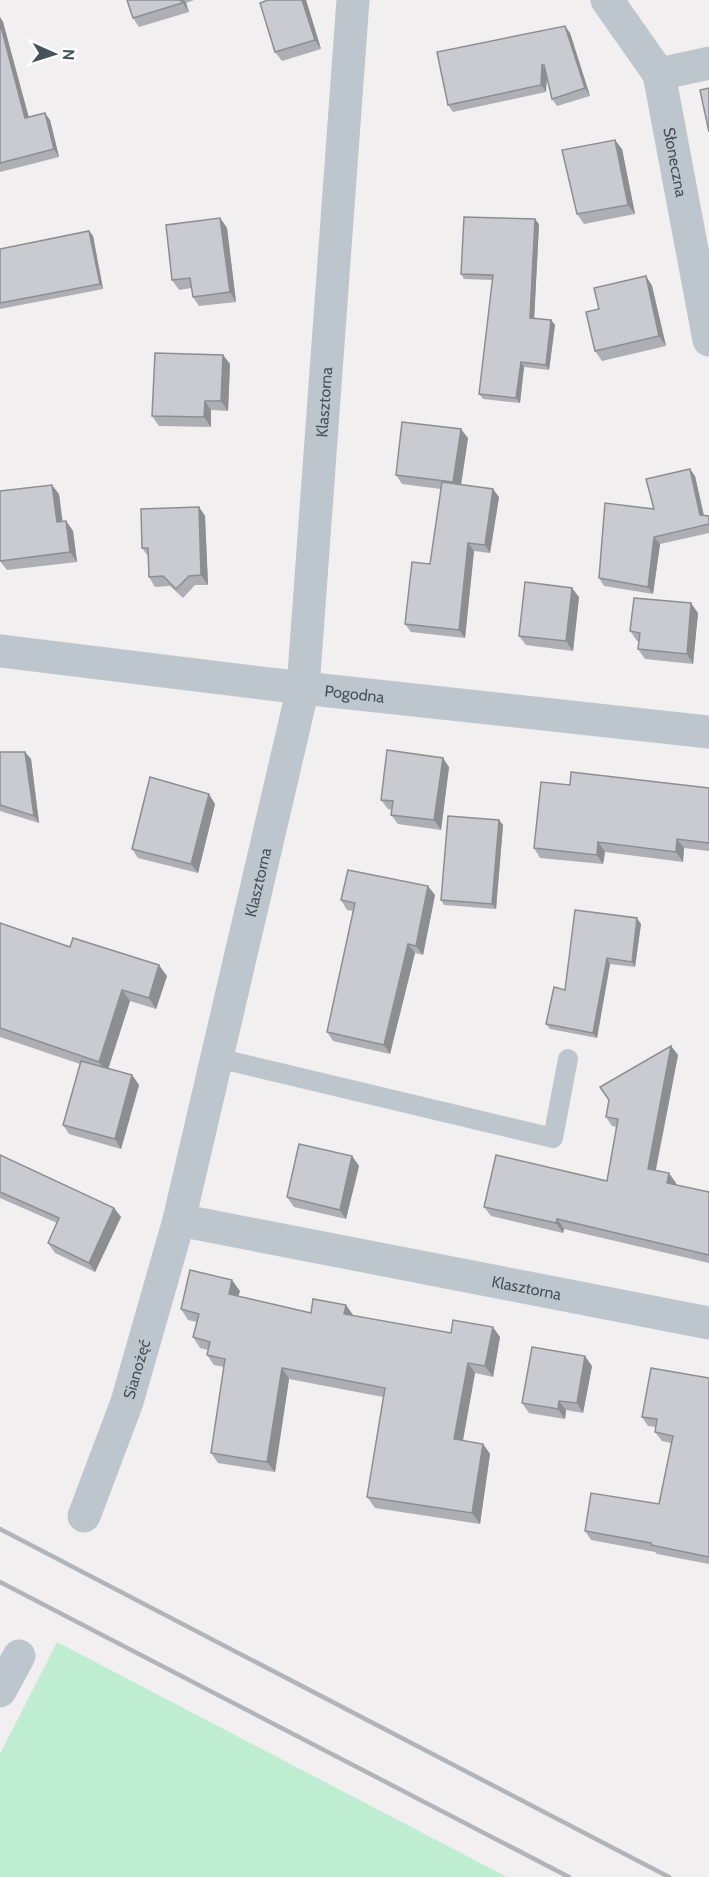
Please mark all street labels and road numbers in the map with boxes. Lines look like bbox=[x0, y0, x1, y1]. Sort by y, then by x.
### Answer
street label: Słoneczna bbox=[660, 126, 691, 199]
street label: Klasztorna bbox=[312, 366, 336, 438]
street label: Pogodna bbox=[324, 681, 386, 706]
street label: Klasztorna bbox=[240, 845, 275, 919]
street label: Klasztorna bbox=[490, 1271, 563, 1304]
street label: Sianożęć bbox=[119, 1337, 154, 1401]

